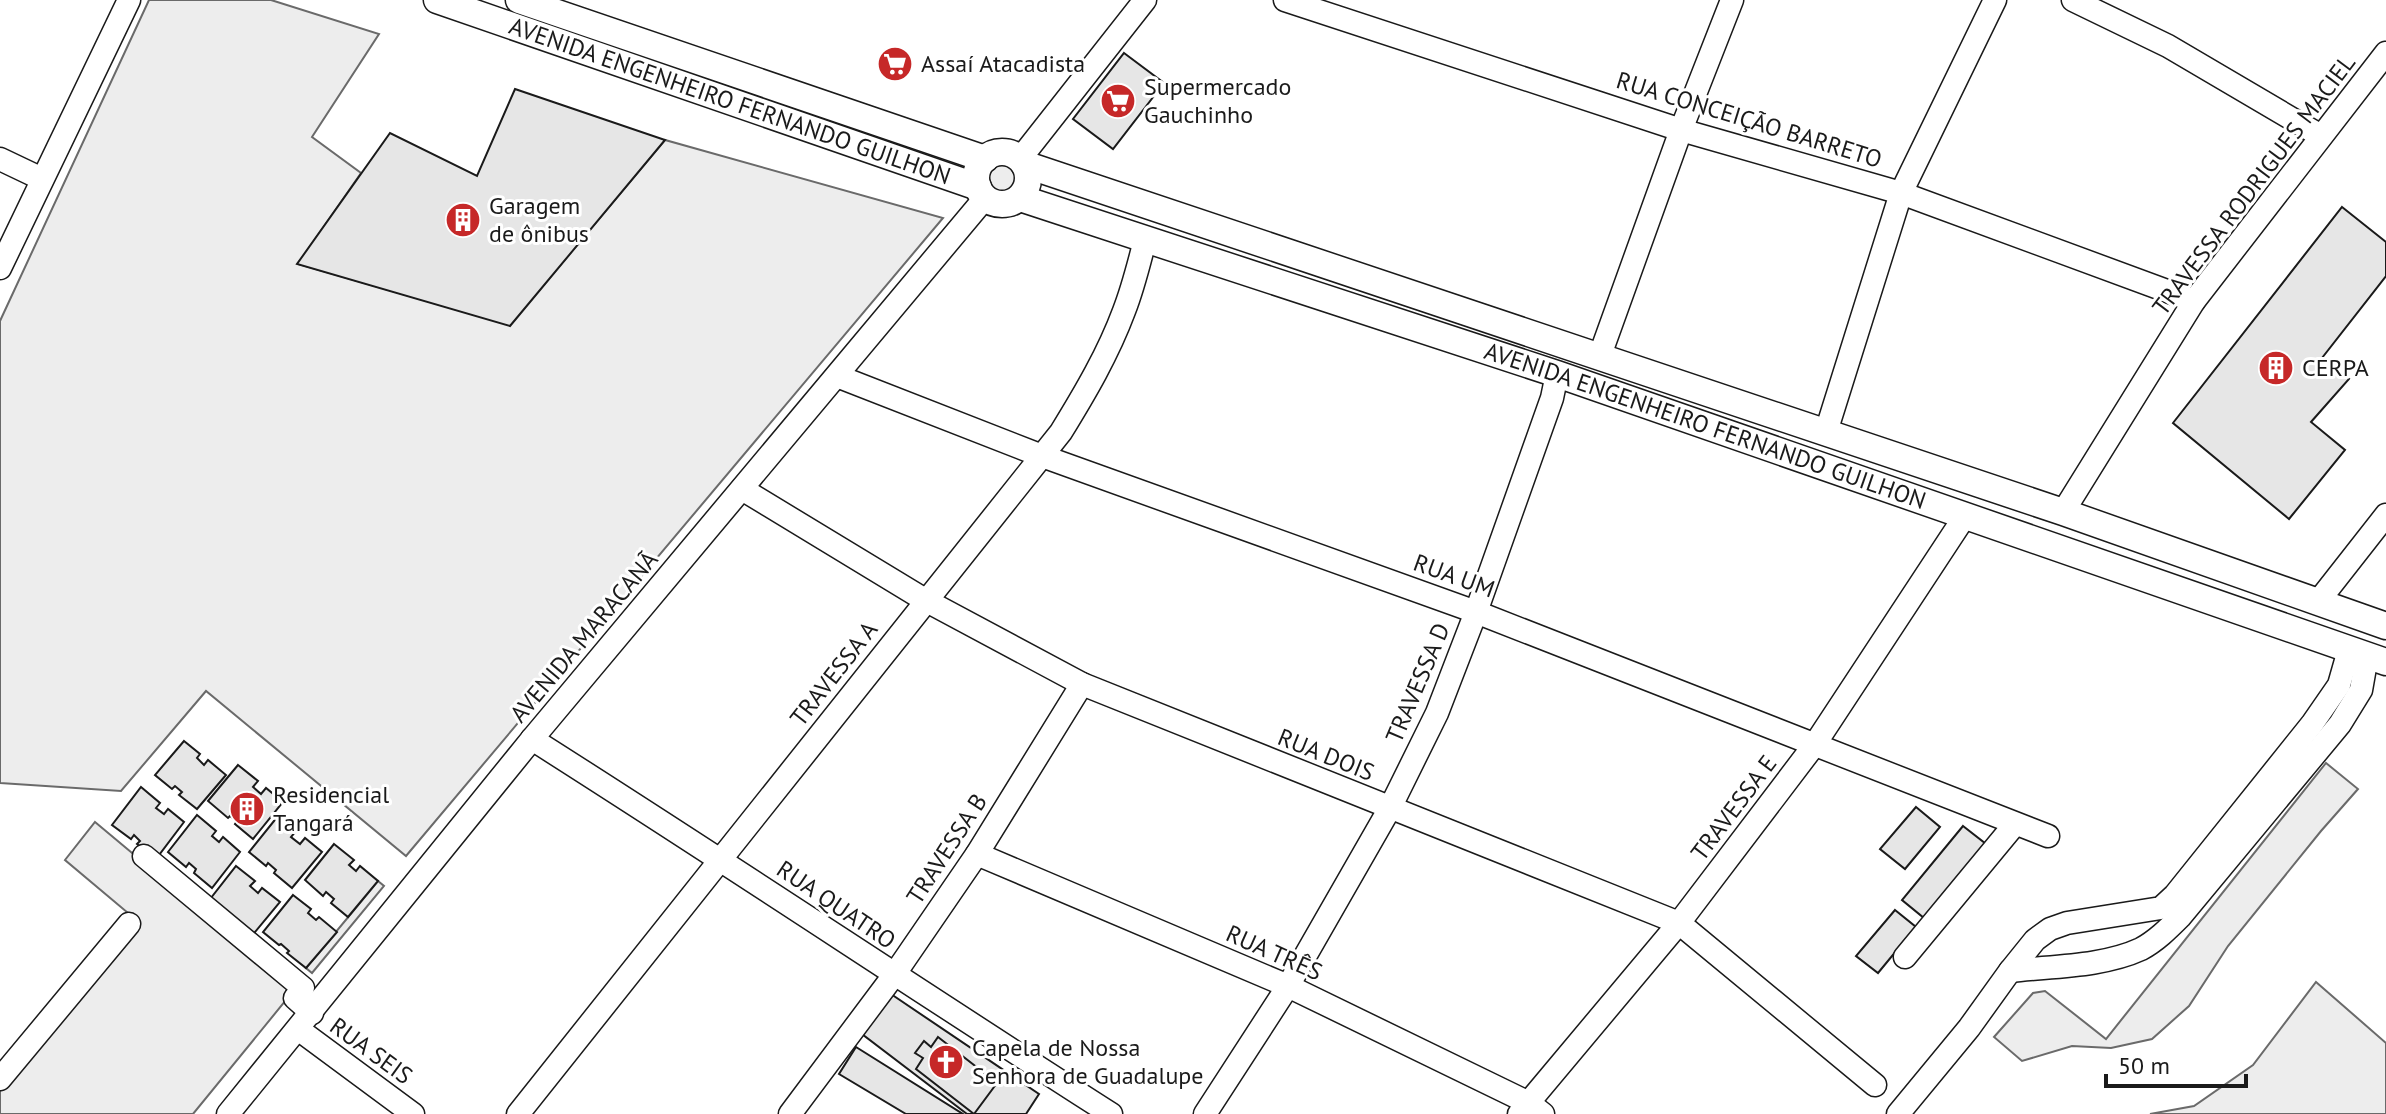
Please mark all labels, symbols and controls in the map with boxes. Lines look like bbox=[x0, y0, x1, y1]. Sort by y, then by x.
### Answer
street label: AVENIDA ENGENHEIRO FERNANDO GUILHON bbox=[505, 10, 955, 191]
supermarket icon: Assaí Atacadista bbox=[876, 45, 914, 83]
place label: Assaí Atacadista bbox=[921, 48, 1085, 79]
street label: TRAVESSA RODRIGUES MACIEL bbox=[2145, 48, 2362, 321]
street label: RUA CONCEIÇÃO BARRETO bbox=[1613, 64, 1886, 175]
place label: Supermercado Gauchinho bbox=[1144, 71, 1291, 130]
supermarket icon: Supermercado Gauchinho bbox=[1099, 82, 1137, 120]
place label: Garagem de ônibus bbox=[489, 190, 589, 249]
building icon: Garagem de ônibus bbox=[444, 201, 482, 239]
street label: AVENIDA ENGENHEIRO FERNANDO GUILHON bbox=[1480, 335, 1930, 516]
building icon: CERPA bbox=[2257, 349, 2295, 387]
place label: CERPA bbox=[2302, 352, 2369, 383]
street label: AVENIDA MARACANÃ bbox=[503, 545, 664, 729]
street label: RUA UM bbox=[1409, 547, 1499, 604]
street label: TRAVESSA A bbox=[783, 615, 884, 732]
street label: TRAVESSA D bbox=[1378, 618, 1457, 747]
street label: RUA DOIS bbox=[1273, 721, 1379, 788]
street label: TRAVESSA E bbox=[1684, 749, 1783, 867]
place label: Residencial Tangará bbox=[273, 779, 389, 838]
street label: TRAVESSA B bbox=[899, 788, 994, 910]
building icon: Residencial Tangará bbox=[228, 790, 266, 828]
street label: RUA QUATRO bbox=[771, 853, 902, 956]
street label: RUA TRÊS bbox=[1221, 918, 1327, 987]
street label: RUA SEIS bbox=[324, 1010, 419, 1091]
place label: Capela de Nossa Senhora de Guadalupe bbox=[972, 1032, 1204, 1091]
scale bar bbox=[2106, 1038, 2246, 1088]
church icon: Capela de Nossa Senhora de Guadalupe bbox=[927, 1043, 965, 1081]
text: 50 m bbox=[2118, 1050, 2170, 1081]

